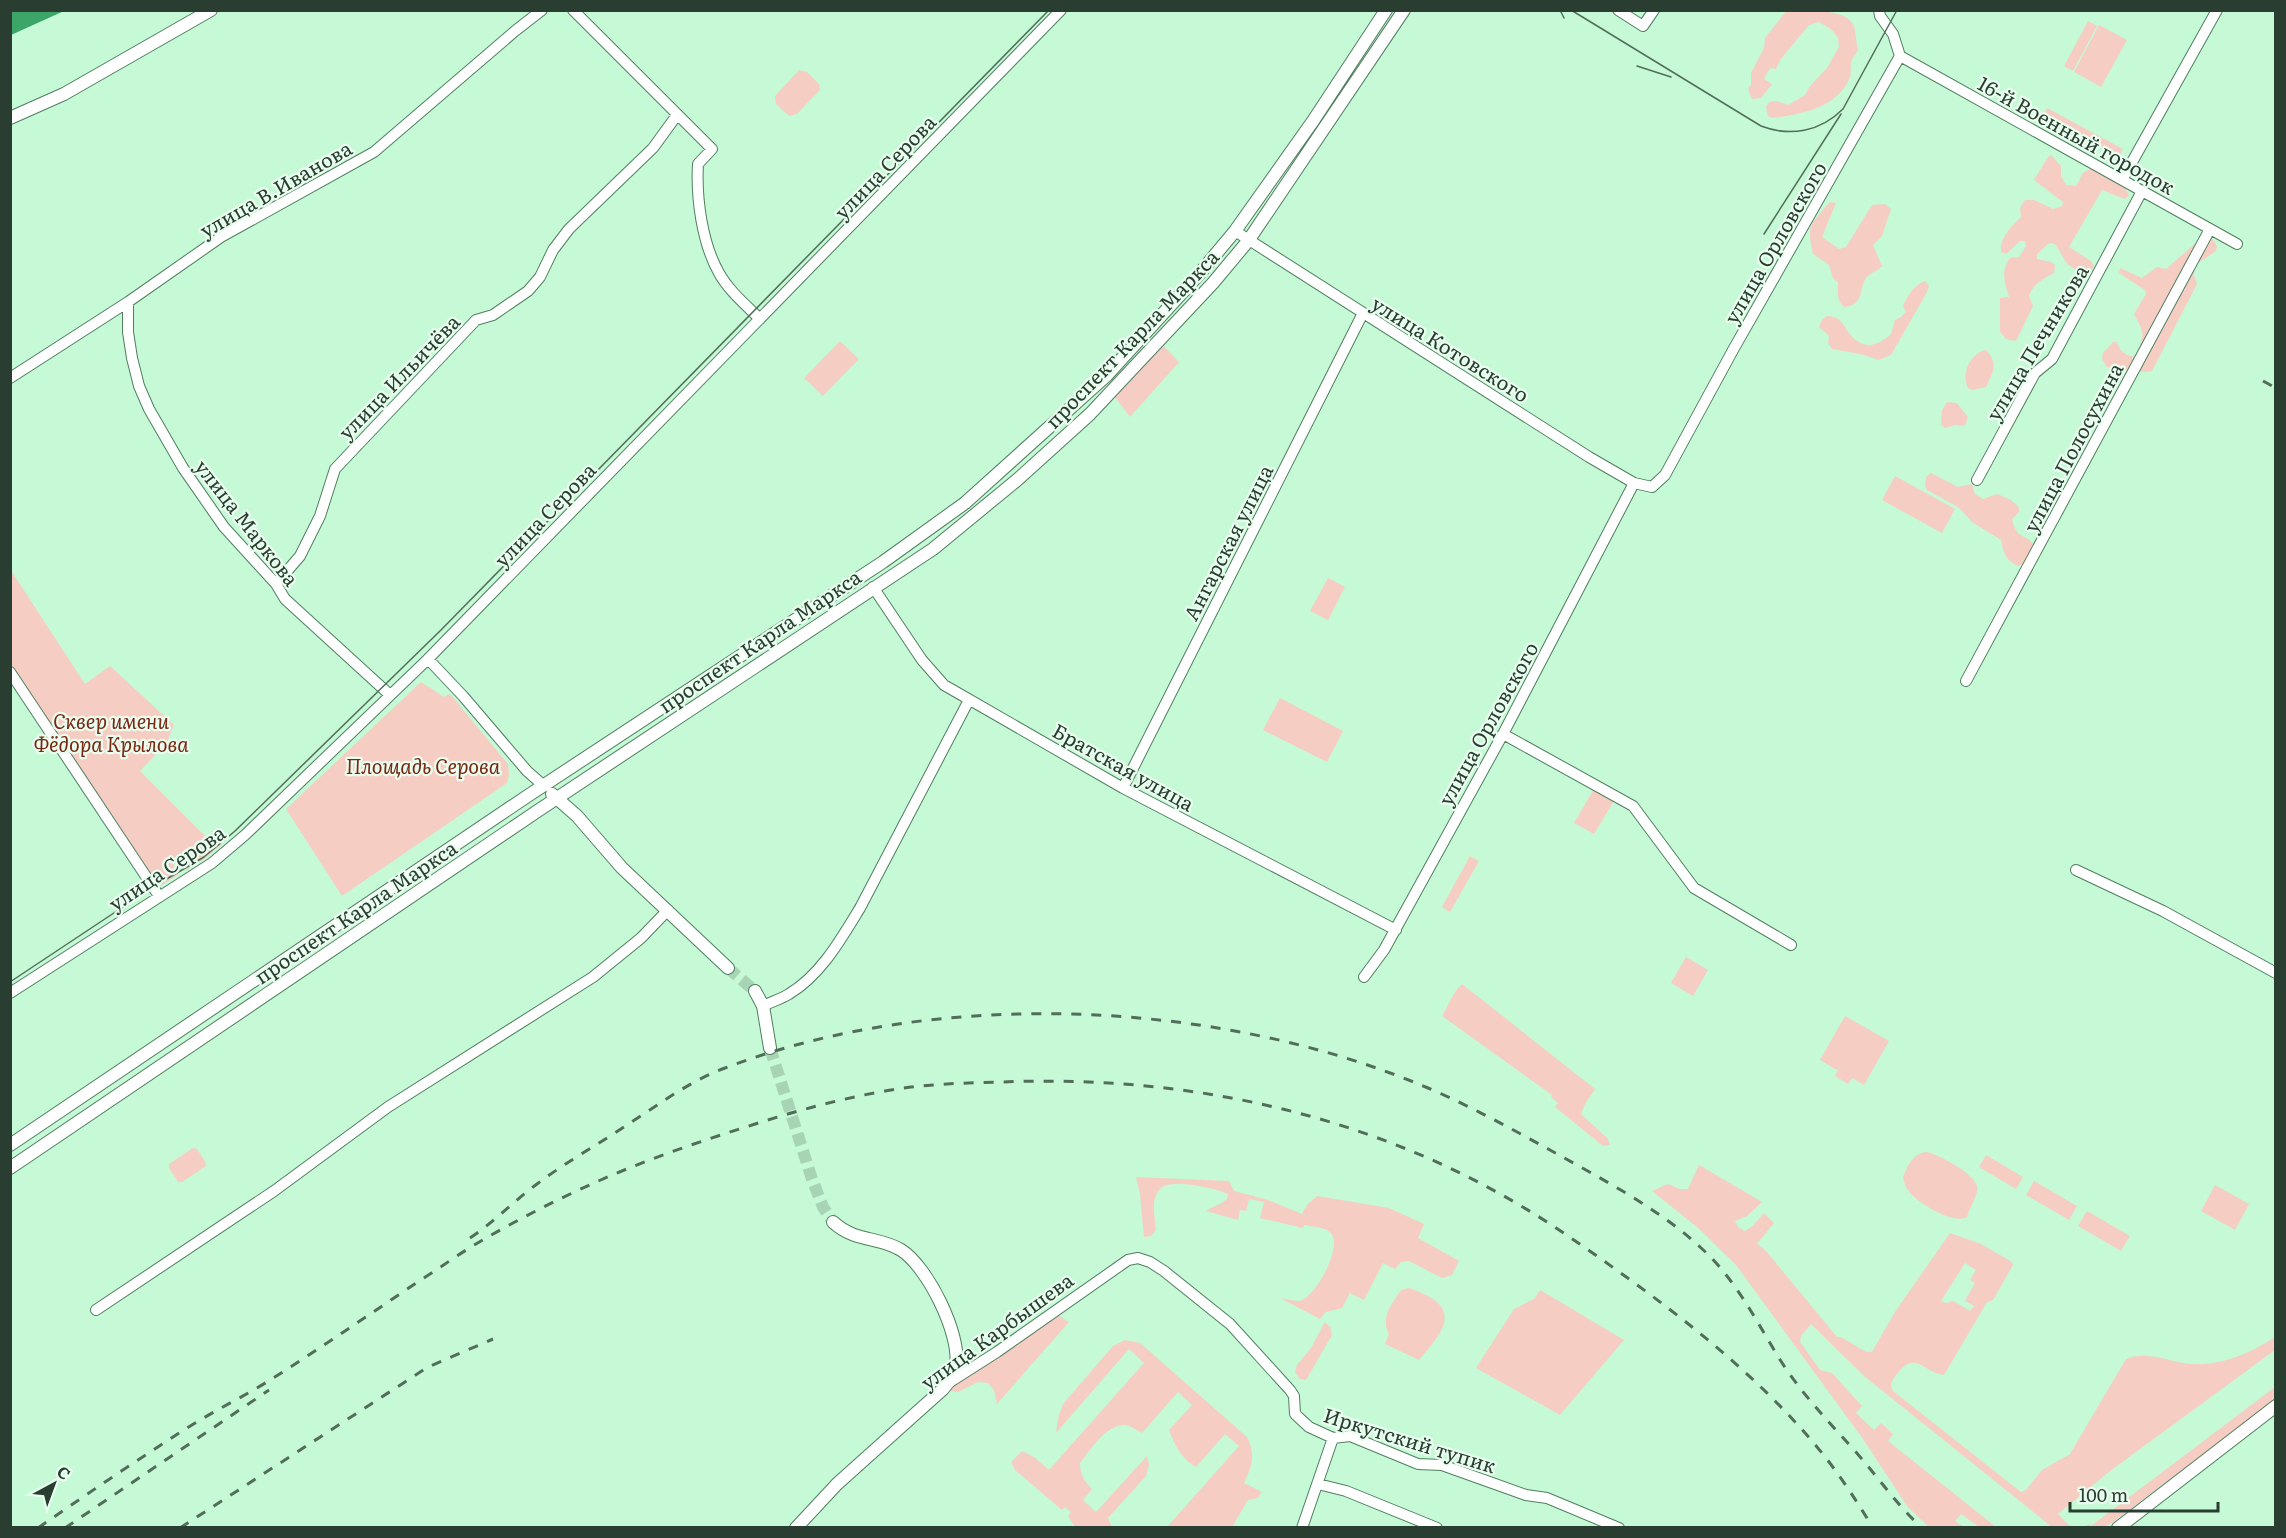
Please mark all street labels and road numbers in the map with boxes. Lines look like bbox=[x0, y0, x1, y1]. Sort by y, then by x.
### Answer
street label: 16-й Военный городок bbox=[1973, 67, 2181, 201]
street label: улица Серова bbox=[826, 107, 942, 225]
street label: улица В.Иванова bbox=[193, 132, 357, 244]
street label: улица Орловского bbox=[1715, 155, 1833, 329]
street label: проспект Карла Маркса bbox=[1037, 242, 1225, 434]
street label: улица Печникова bbox=[1977, 258, 2095, 426]
street label: улица Котовского bbox=[1366, 287, 1536, 409]
street label: улица Ильичёва bbox=[330, 306, 466, 445]
street label: улица Полосухина bbox=[2015, 357, 2130, 537]
street label: улица Маркова bbox=[189, 452, 307, 592]
street label: улица Серова bbox=[486, 455, 602, 573]
street label: Ангарская улица bbox=[1175, 459, 1279, 625]
street label: проспект Карла Маркса bbox=[652, 561, 867, 719]
street label: улица Орловского bbox=[1429, 636, 1545, 810]
street label: Братская улица bbox=[1048, 715, 1201, 818]
street label: улица Серова bbox=[101, 817, 231, 917]
street label: проспект Карла Маркса bbox=[248, 832, 463, 990]
street label: улица Карбышева bbox=[913, 1264, 1079, 1396]
street label: Иркутский тупик bbox=[1320, 1399, 1500, 1479]

